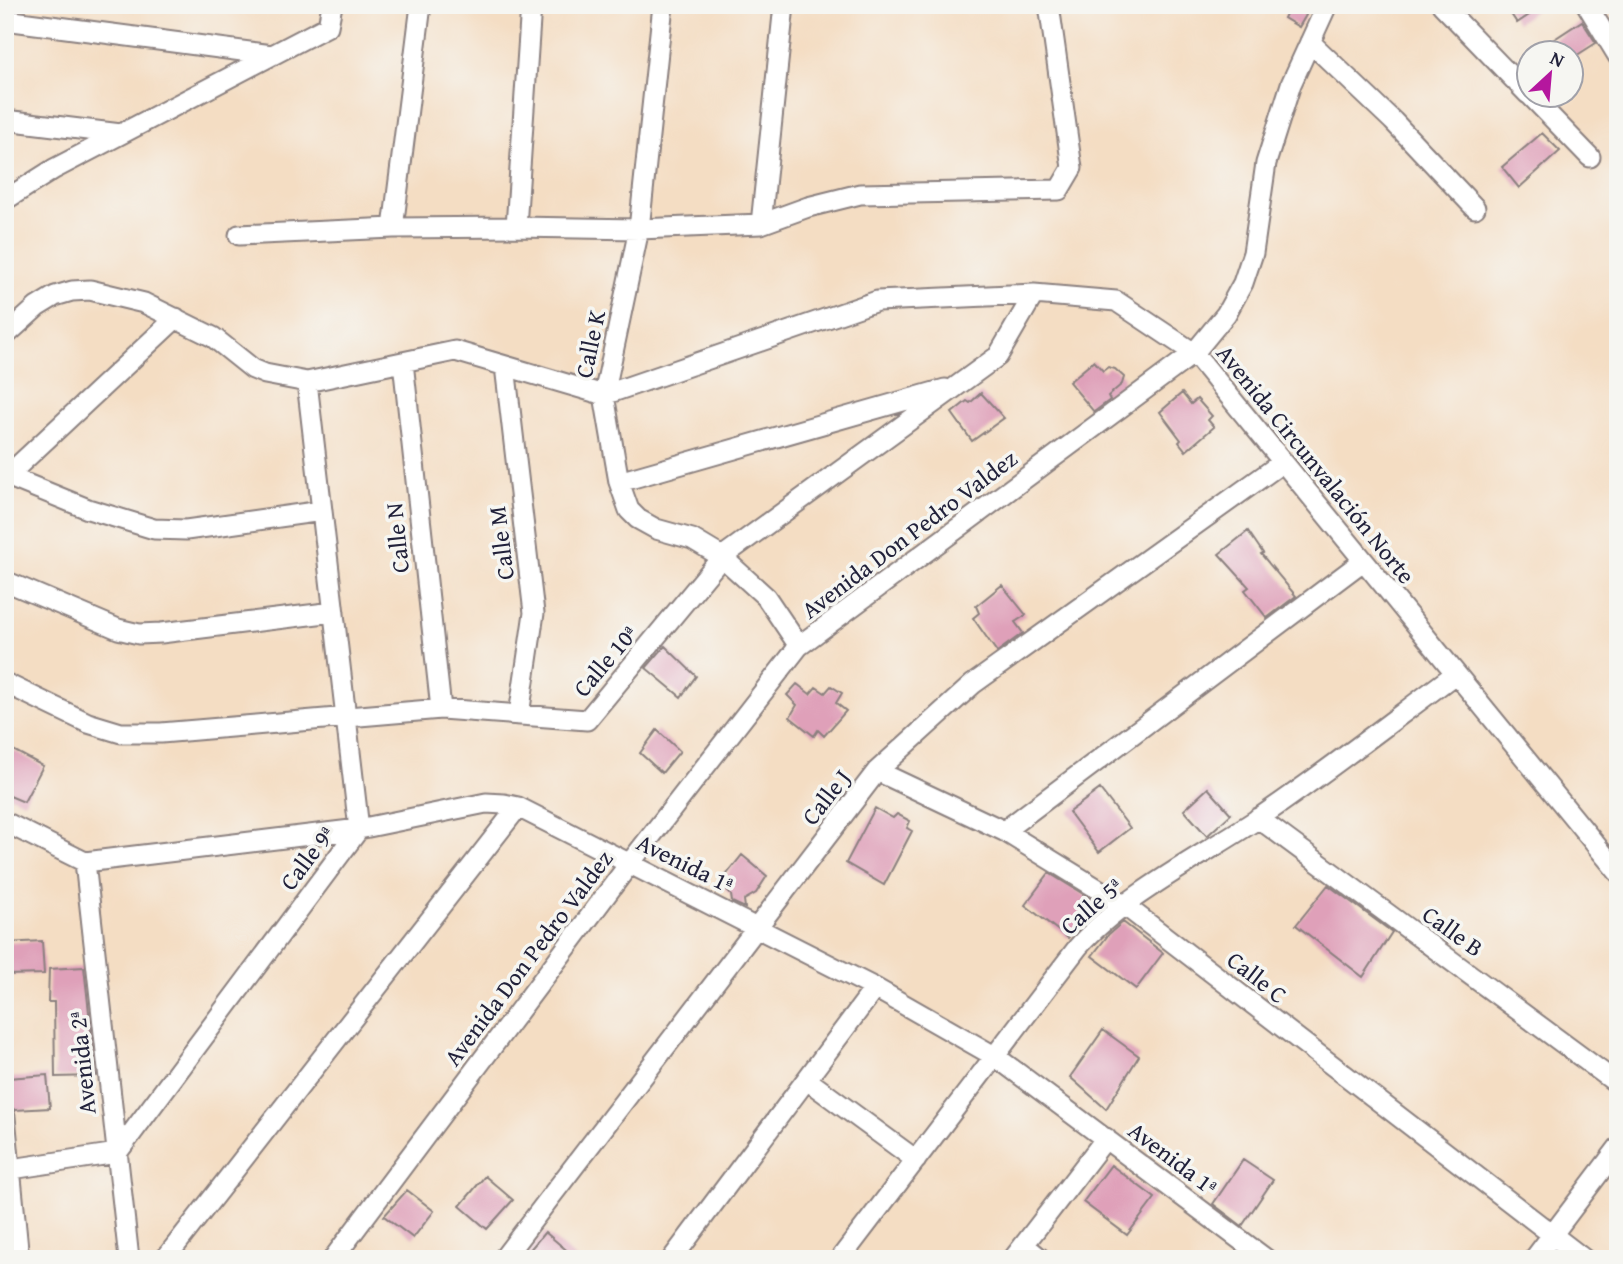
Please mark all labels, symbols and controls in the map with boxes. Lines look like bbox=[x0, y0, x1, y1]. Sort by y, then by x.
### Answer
north arrow bbox=[1514, 38, 1584, 108]
text: N bbox=[1546, 43, 1570, 74]
street label: Calle K bbox=[566, 306, 614, 381]
street label: Avenida Circunvalación Norte bbox=[1208, 337, 1424, 591]
street label: Avenida Don Pedro Valdez bbox=[794, 441, 1024, 627]
street label: Calle N bbox=[376, 501, 418, 575]
street label: Calle M bbox=[479, 504, 523, 582]
street label: Calle 10ª bbox=[565, 617, 646, 704]
street label: Calle J bbox=[793, 762, 859, 832]
street label: Calle 9ª bbox=[271, 818, 343, 897]
street label: Avenida 1ª bbox=[631, 825, 740, 902]
street label: Avenida Don Pedro Valdez bbox=[435, 843, 621, 1073]
street label: Calle 5ª bbox=[1052, 869, 1130, 943]
street label: Calle B bbox=[1415, 897, 1491, 965]
street label: Calle C bbox=[1220, 942, 1294, 1012]
street label: Avenida 2ª bbox=[59, 1009, 105, 1116]
street label: Avenida 1ª bbox=[1121, 1113, 1225, 1204]

